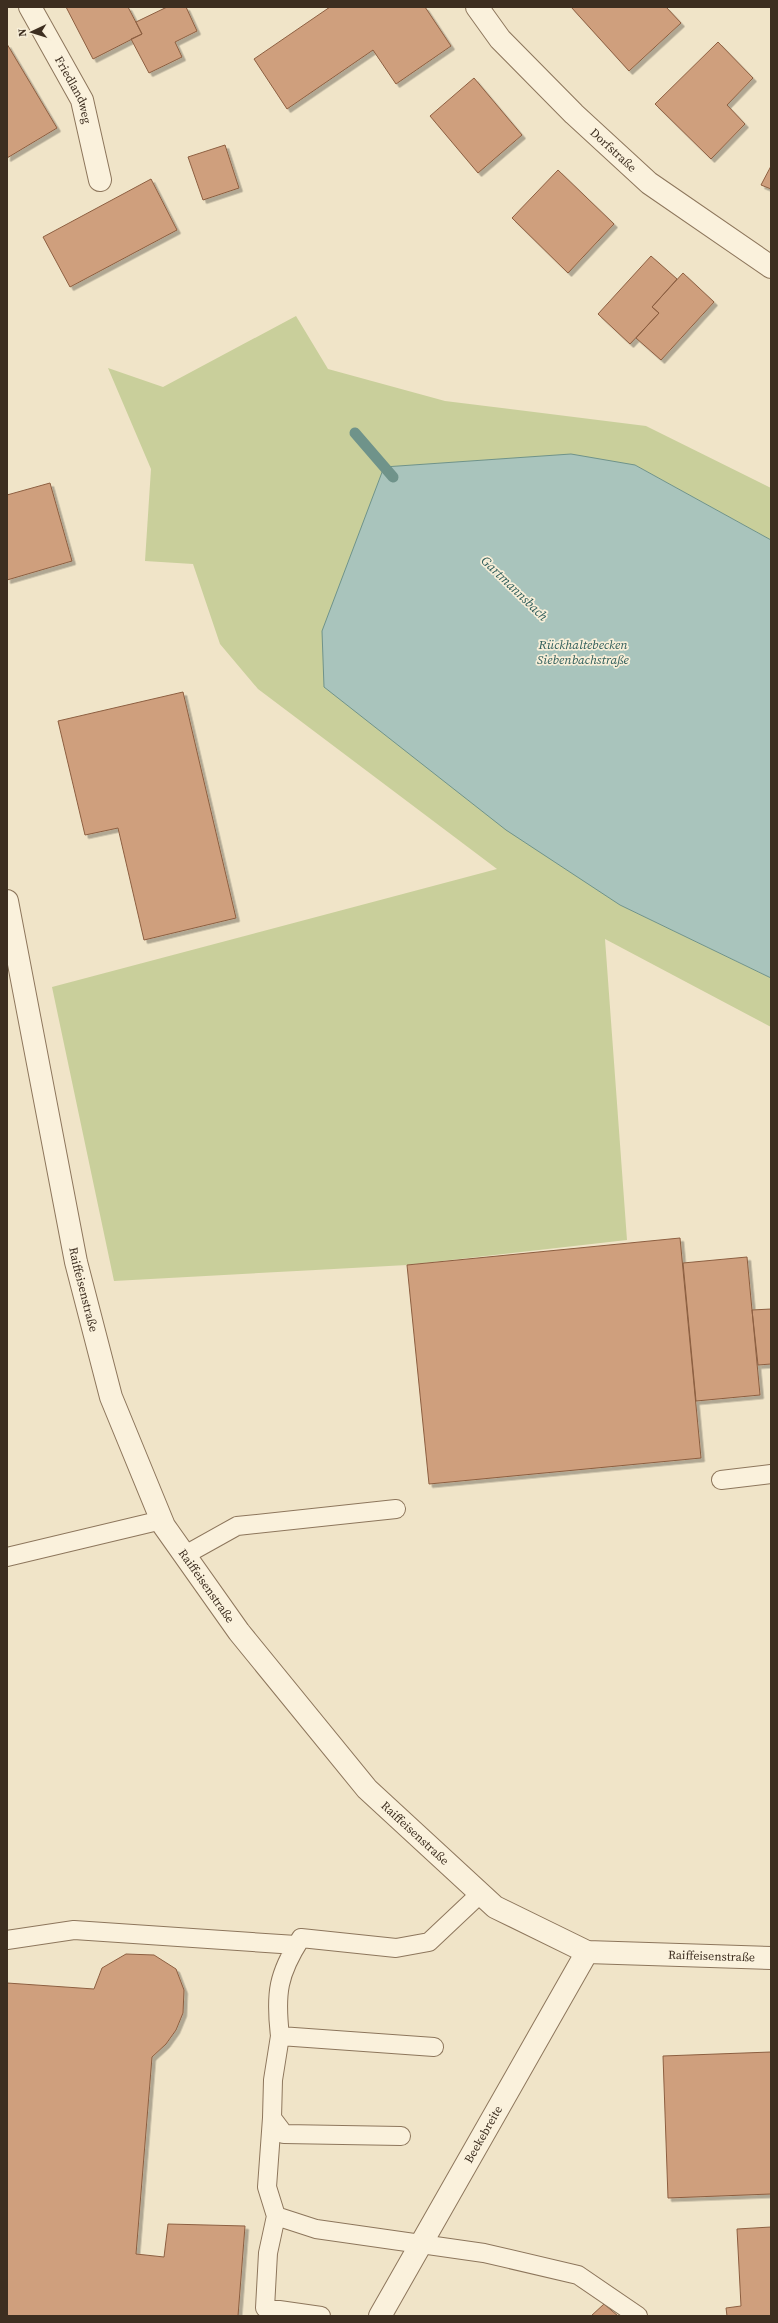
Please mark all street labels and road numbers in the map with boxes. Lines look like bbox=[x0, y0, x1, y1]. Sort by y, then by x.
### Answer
street label: Friedlandweg bbox=[51, 53, 95, 125]
street label: Dorfstraße bbox=[586, 125, 640, 176]
street label: Raiffeisenstraße bbox=[65, 1246, 102, 1334]
street label: Raiffeisenstraße bbox=[175, 1546, 238, 1626]
street label: Raiffeisenstraße bbox=[377, 1798, 452, 1868]
street label: Raiffeisenstraße bbox=[668, 1947, 755, 1965]
street label: Beekebreite bbox=[461, 2103, 506, 2166]

